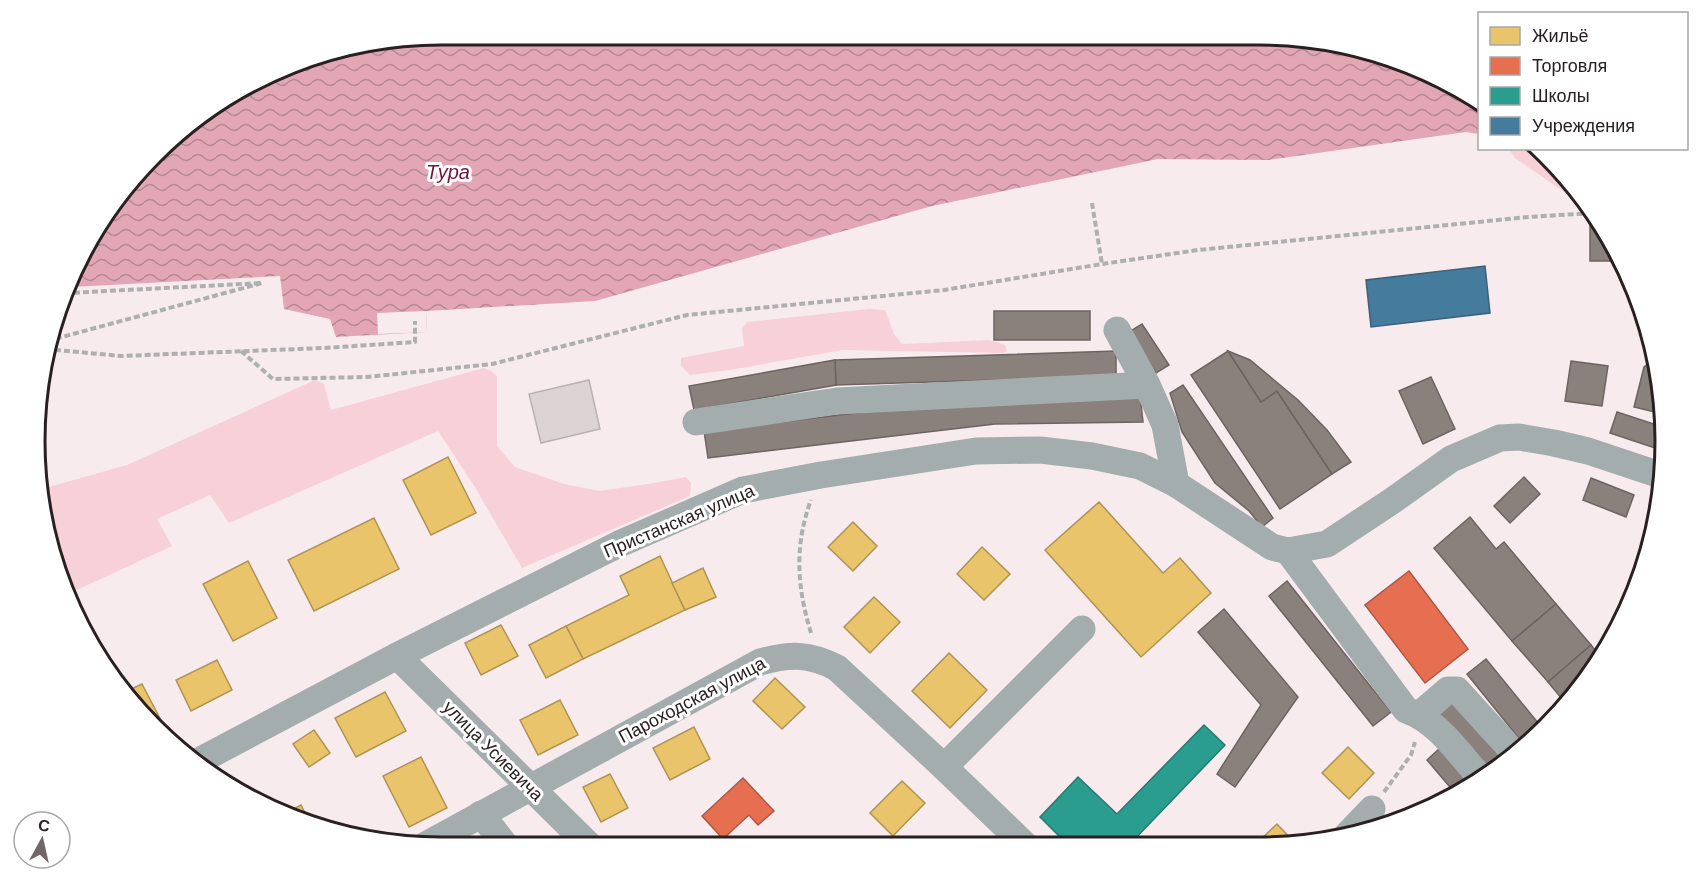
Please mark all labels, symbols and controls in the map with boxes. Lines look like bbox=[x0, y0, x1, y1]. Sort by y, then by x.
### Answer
legend bbox=[1478, 12, 1688, 150]
text: Жильё bbox=[1532, 26, 1589, 46]
text: Торговля bbox=[1532, 56, 1607, 76]
text: Школы bbox=[1532, 86, 1590, 106]
text: Учреждения bbox=[1532, 116, 1635, 136]
water label: Тура bbox=[426, 161, 470, 183]
street label: Пристанская улица bbox=[601, 480, 758, 562]
street label: Пароходская улица bbox=[615, 652, 770, 747]
street label: улица Усиевича bbox=[439, 697, 548, 806]
north arrow bbox=[12, 810, 72, 870]
text: С bbox=[37, 816, 51, 835]

